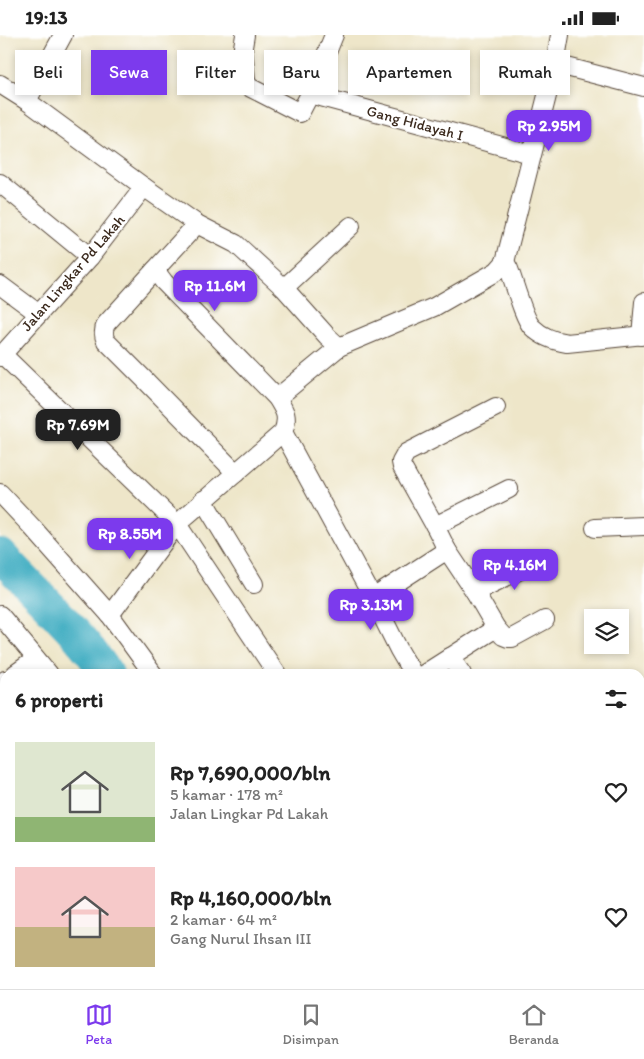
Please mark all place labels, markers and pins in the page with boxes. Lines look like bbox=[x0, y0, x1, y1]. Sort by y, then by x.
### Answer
pin: Rp 2.95M bbox=[497, 109, 601, 152]
pin: Rp 11.6M bbox=[163, 269, 267, 312]
pin: Rp 7.69M bbox=[26, 409, 130, 451]
pin: Rp 8.55M bbox=[78, 517, 182, 560]
pin: Rp 4.16M bbox=[463, 549, 567, 591]
pin: Rp 3.13M bbox=[319, 589, 423, 631]

